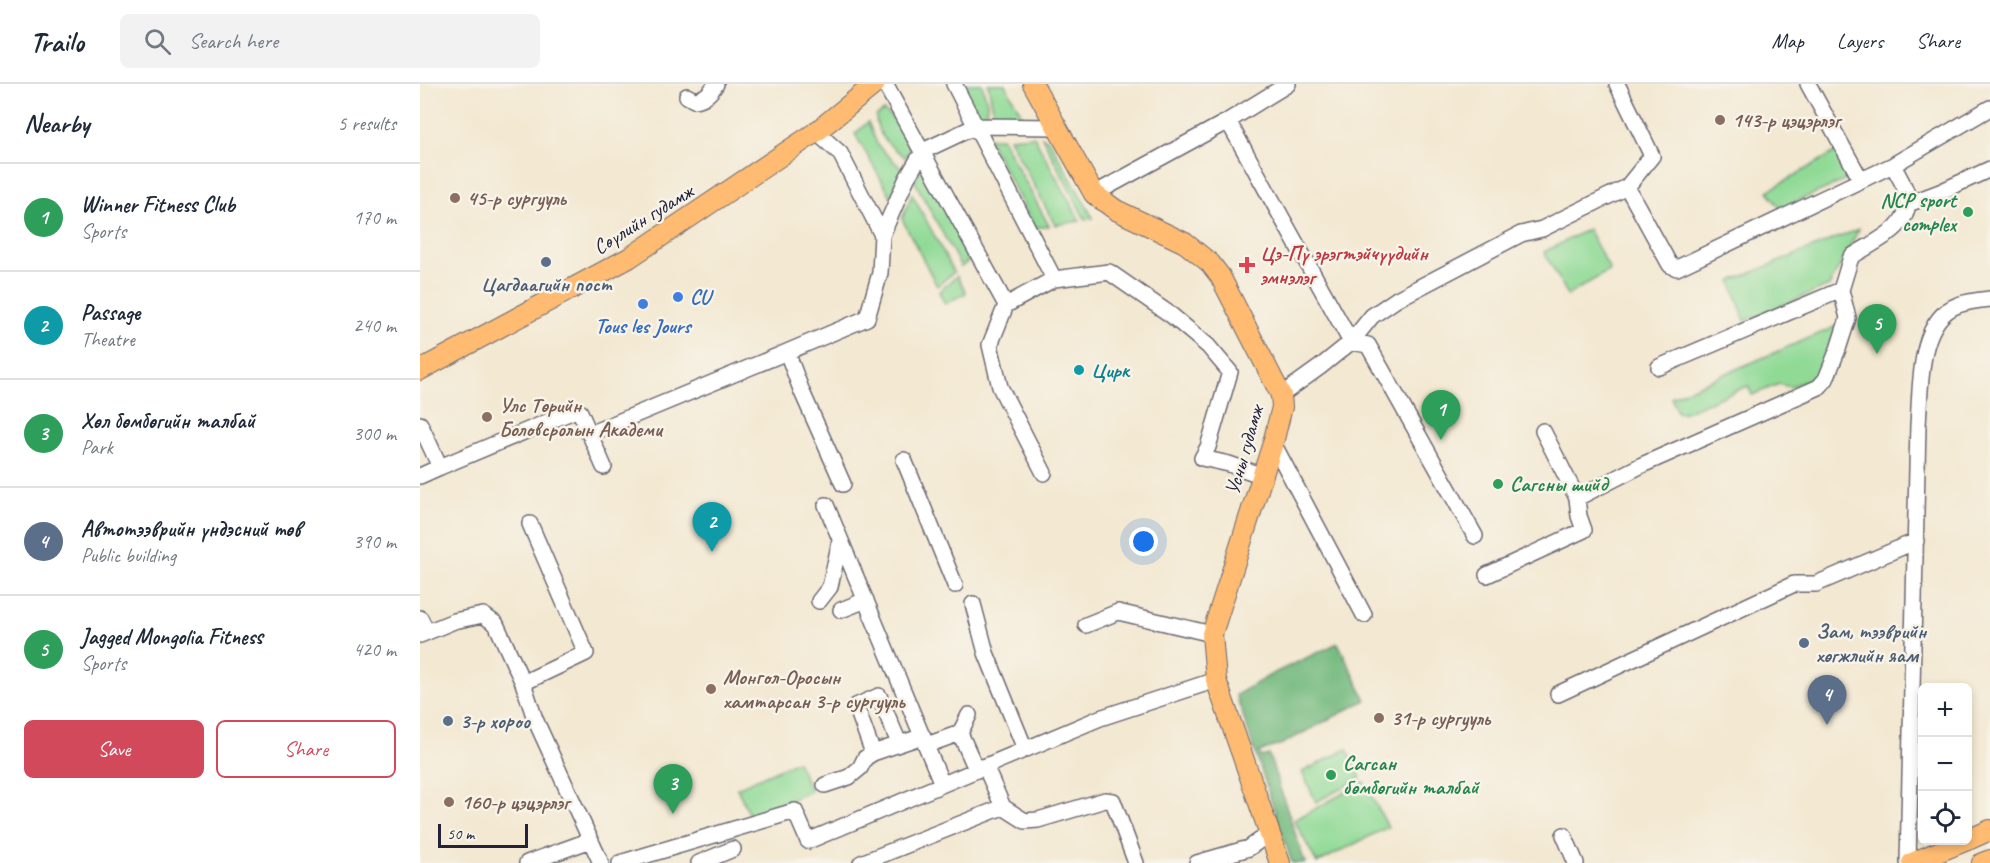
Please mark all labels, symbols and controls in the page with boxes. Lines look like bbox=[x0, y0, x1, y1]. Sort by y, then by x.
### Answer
search box bbox=[120, 14, 540, 68]
text: Trailo bbox=[30, 24, 84, 59]
icon: search bbox=[141, 25, 174, 58]
text: Search here bbox=[189, 27, 278, 55]
text: Map bbox=[1771, 28, 1804, 54]
text: Layers bbox=[1837, 28, 1883, 54]
text: Share bbox=[1916, 28, 1960, 54]
text: Nearby bbox=[24, 107, 89, 140]
place label: 143-р цэцэрлэг bbox=[1732, 107, 1843, 133]
text: 5 results bbox=[337, 111, 396, 136]
marker: 143-р цэцэрлэг bbox=[1713, 113, 1727, 127]
street label: Сөүлийн гудамж bbox=[588, 177, 700, 260]
place label: 45-р сургууль bbox=[467, 185, 568, 212]
place label: NCP sport complex bbox=[1880, 187, 1958, 237]
text: Winner Fitness Club bbox=[81, 191, 235, 219]
marker: 45-р сургууль bbox=[448, 191, 462, 205]
text: 1 bbox=[39, 205, 48, 230]
text: 170 m bbox=[353, 205, 396, 230]
marker: NCP sport complex bbox=[1961, 205, 1975, 219]
text: Sports bbox=[81, 219, 126, 244]
place label: Цэ-Пү эрэгтэйчүүдийн эмнэлэг bbox=[1260, 240, 1429, 290]
marker: Цагдаагийн пост bbox=[539, 255, 553, 269]
marker: Цэ-Пү эрэгтэйчүүдийн эмнэлэг bbox=[1238, 256, 1256, 274]
place label: Цагдаагийн пост bbox=[481, 271, 613, 297]
place label: CU bbox=[690, 284, 715, 310]
marker: CU bbox=[671, 290, 685, 304]
marker: Tous les Jours bbox=[636, 297, 650, 311]
text: Passage bbox=[81, 299, 140, 327]
pin: 5 bbox=[1858, 304, 1896, 354]
text: 2 bbox=[39, 313, 48, 338]
text: 240 m bbox=[353, 313, 396, 338]
place label: Tous les Jours bbox=[595, 313, 693, 339]
text: Theatre bbox=[81, 327, 135, 352]
place label: Цирк bbox=[1091, 357, 1131, 383]
marker: Цирк bbox=[1072, 363, 1086, 377]
pin: 1 bbox=[1422, 390, 1460, 440]
place label: Улс Төрийн Боловсролын Академи bbox=[499, 392, 664, 442]
street label: Усны гудамж bbox=[1219, 401, 1270, 498]
text: Хөл бөмбөгийн талбай bbox=[81, 407, 255, 435]
marker: Улс Төрийн Боловсролын Академи bbox=[480, 410, 494, 424]
text: 3 bbox=[39, 421, 48, 446]
text: 300 m bbox=[353, 421, 396, 446]
text: Park bbox=[81, 435, 113, 460]
place label: Сагсны шийд bbox=[1510, 471, 1609, 497]
marker: Сагсны шийд bbox=[1491, 477, 1505, 491]
pin: 2 bbox=[692, 502, 732, 552]
text: Автотээврийн үндэсний төв bbox=[81, 515, 301, 543]
your location bbox=[1129, 527, 1158, 556]
text: 4 bbox=[39, 529, 48, 554]
text: 390 m bbox=[353, 529, 396, 554]
text: Public building bbox=[81, 543, 176, 568]
place label: Зам, тээврийн хөгжлийн яам bbox=[1816, 618, 1928, 668]
text: Jagged Mongolia Fitness bbox=[81, 623, 263, 651]
marker: Зам, тээврийн хөгжлийн яам bbox=[1797, 636, 1811, 650]
text: 5 bbox=[39, 637, 48, 662]
text: 420 m bbox=[353, 637, 396, 662]
text: Sports bbox=[81, 651, 126, 676]
place label: Монгол-Оросын хамтарсан 3-р сургууль bbox=[723, 664, 906, 715]
pin: 4 bbox=[1808, 676, 1846, 725]
marker: Монгол-Оросын хамтарсан 3-р сургууль bbox=[704, 682, 718, 696]
map controls bbox=[1918, 683, 1972, 845]
button: + bbox=[1918, 683, 1972, 737]
place label: 31-р сургууль bbox=[1391, 705, 1492, 732]
place label: 3-р хороо bbox=[460, 708, 532, 734]
marker: 31-р сургууль bbox=[1372, 711, 1386, 725]
marker: 3-р хороо bbox=[441, 714, 455, 728]
button: Save bbox=[24, 720, 204, 778]
button: Share bbox=[216, 720, 396, 778]
button: − bbox=[1918, 737, 1972, 791]
place label: Сагсан бөмбөгийн талбай bbox=[1343, 750, 1481, 800]
pin: 3 bbox=[654, 764, 692, 814]
marker: Сагсан бөмбөгийн талбай bbox=[1324, 768, 1338, 782]
place label: 160-р цэцэрлэг bbox=[461, 789, 572, 815]
button: locate bbox=[1918, 791, 1972, 845]
marker: 160-р цэцэрлэг bbox=[442, 795, 456, 809]
scale bar bbox=[438, 821, 528, 848]
text: 50 m bbox=[447, 824, 474, 844]

